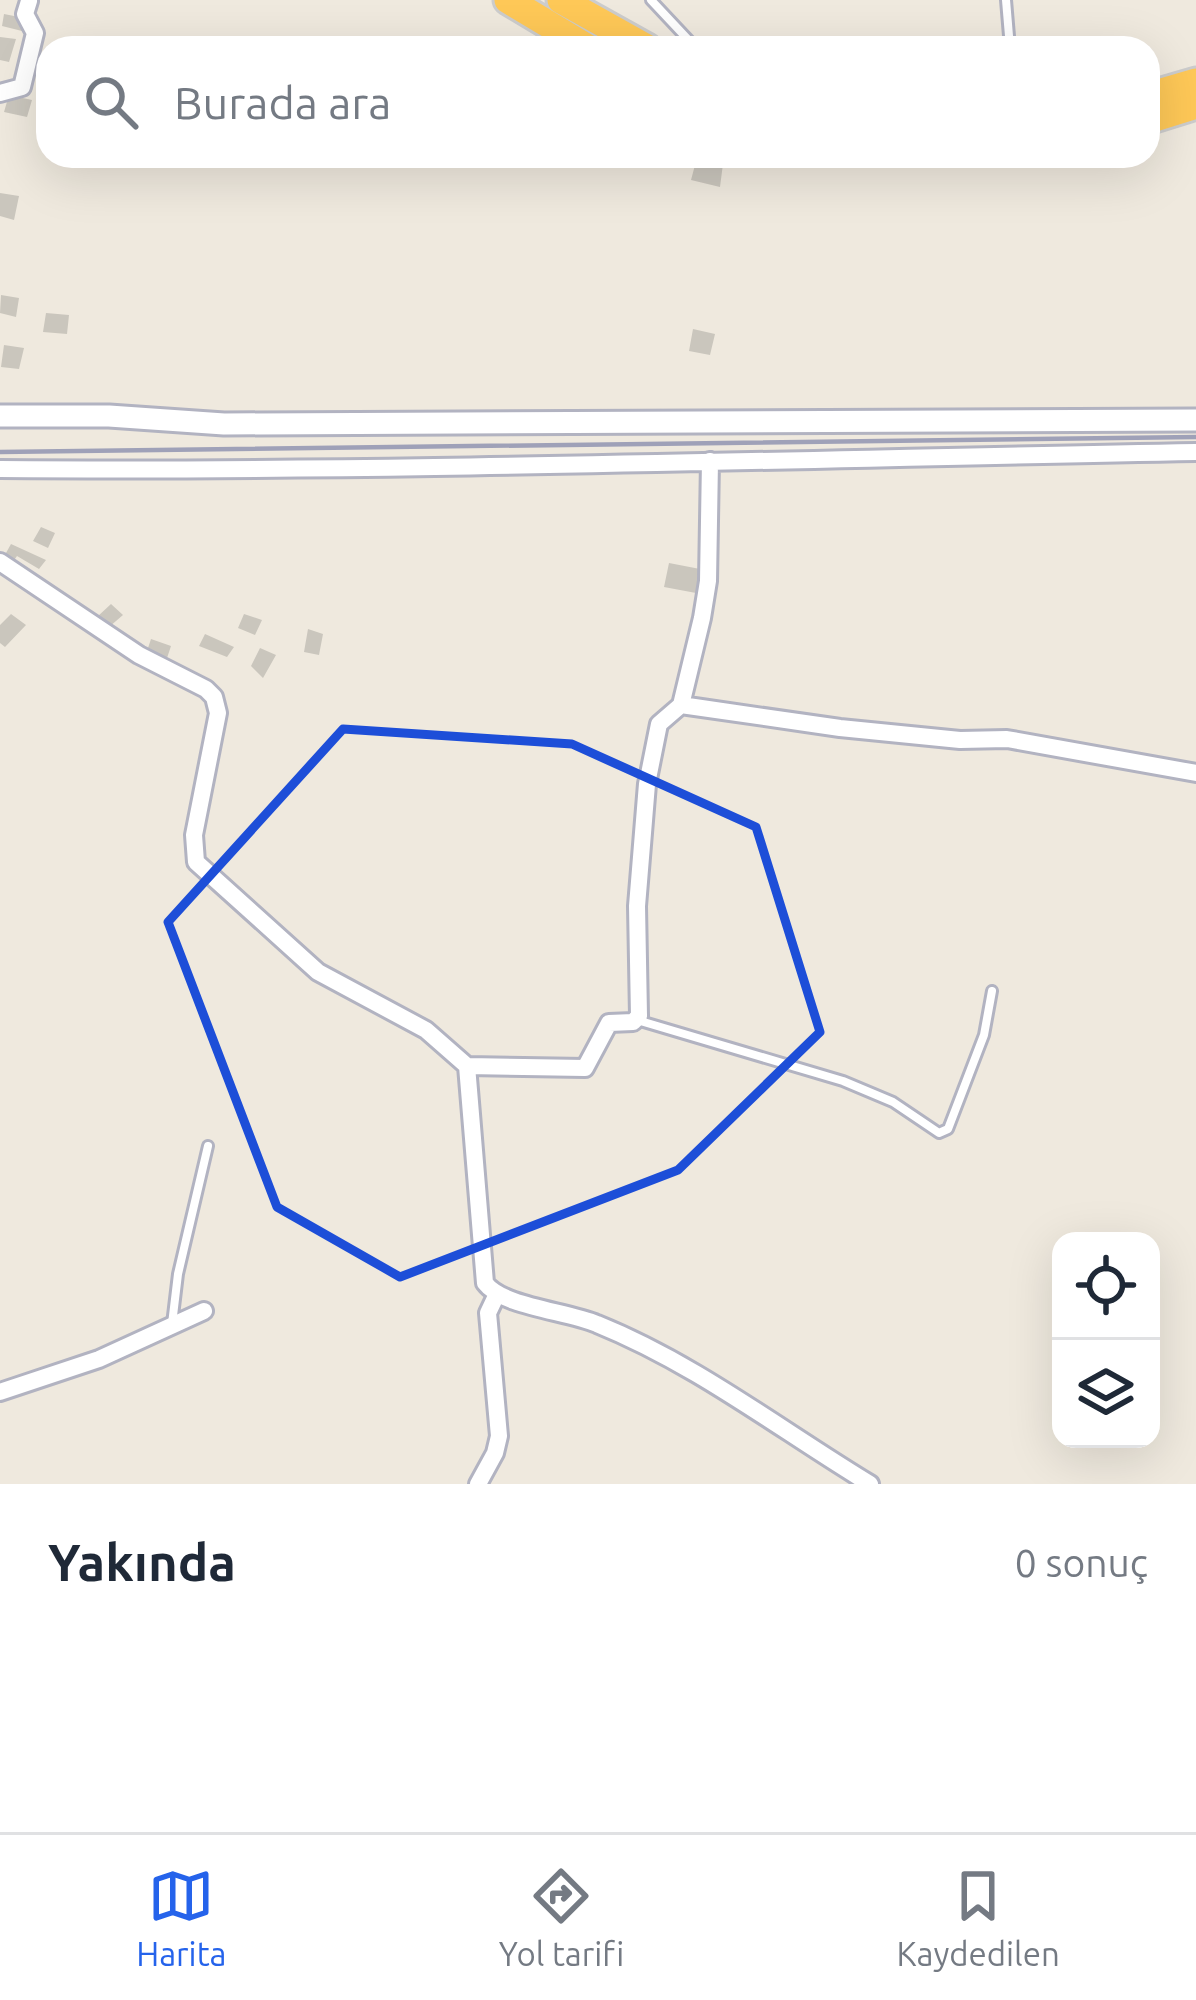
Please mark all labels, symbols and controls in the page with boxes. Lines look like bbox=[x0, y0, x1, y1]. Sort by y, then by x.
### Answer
search box bbox=[36, 36, 1160, 168]
icon: search bbox=[78, 69, 144, 135]
text: Burada ara bbox=[174, 77, 391, 128]
map controls bbox=[1052, 1232, 1160, 1448]
button: locate bbox=[1052, 1232, 1160, 1340]
button: layers bbox=[1052, 1340, 1160, 1448]
text: Yakında bbox=[48, 1533, 236, 1591]
text: 0 sonuç bbox=[1015, 1541, 1148, 1584]
tab: Harita bbox=[136, 1863, 227, 1972]
tab: Yol tarifi bbox=[499, 1863, 624, 1972]
tab: Kaydedilen bbox=[896, 1863, 1060, 1972]

